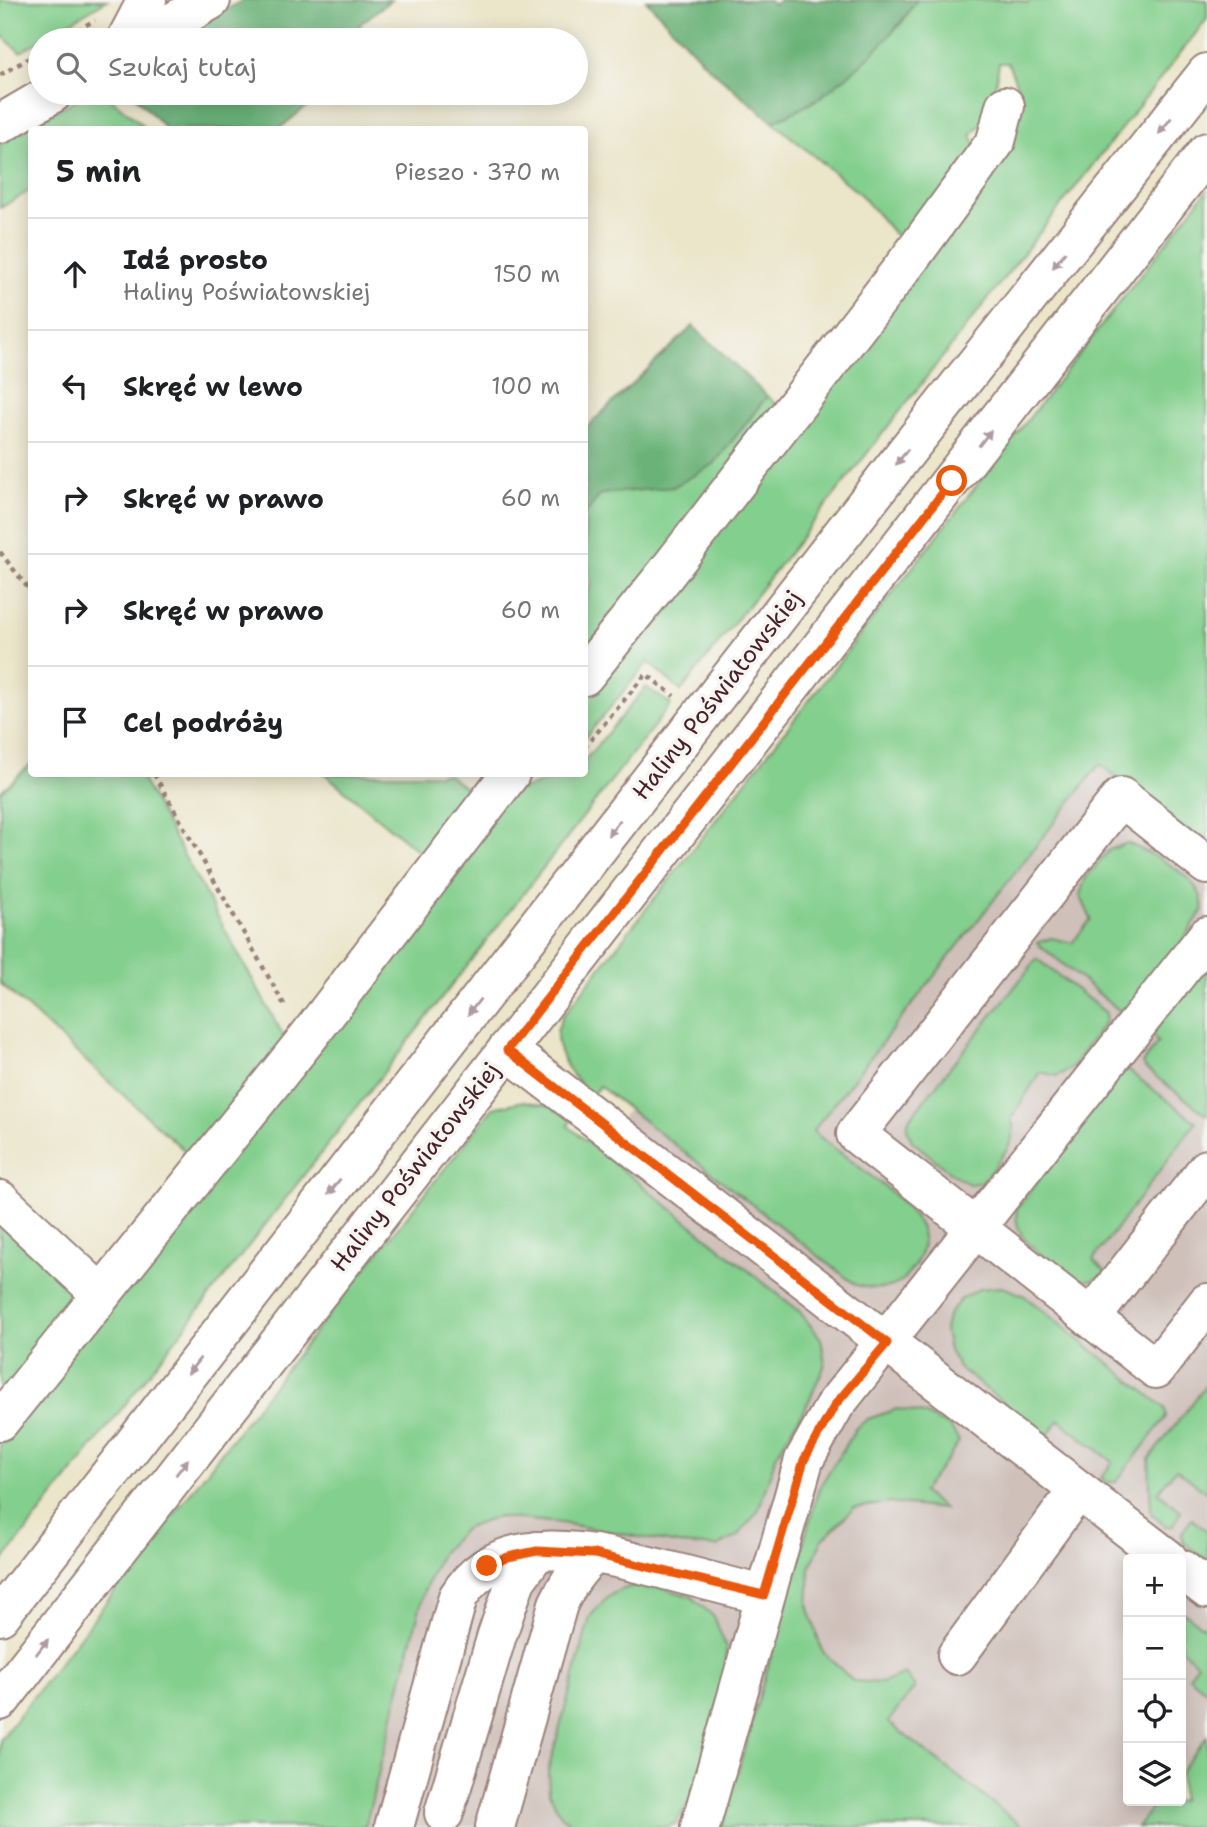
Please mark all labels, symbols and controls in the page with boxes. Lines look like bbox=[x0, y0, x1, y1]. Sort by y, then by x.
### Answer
search box bbox=[28, 28, 588, 105]
icon: search bbox=[52, 48, 90, 86]
text: Szukaj tutaj bbox=[108, 49, 257, 84]
one-way arrow bbox=[1157, 117, 1172, 135]
text: 5 min bbox=[56, 151, 141, 192]
text: Pieszo · 370 m bbox=[394, 157, 560, 187]
text: Idź prosto bbox=[123, 242, 268, 277]
one-way arrow bbox=[1052, 251, 1067, 268]
icon: ahead bbox=[56, 255, 94, 293]
text: 150 m bbox=[493, 259, 560, 289]
text: Haliny Poświatowskiej bbox=[123, 277, 370, 307]
icon: left bbox=[56, 367, 94, 405]
text: Skręć w lewo bbox=[123, 369, 303, 404]
text: 100 m bbox=[491, 371, 560, 401]
one-way arrow bbox=[978, 430, 993, 448]
one-way arrow bbox=[896, 448, 910, 466]
route start bbox=[936, 465, 967, 496]
icon: right bbox=[56, 479, 94, 517]
text: Skręć w prawo bbox=[123, 481, 324, 516]
text: 60 m bbox=[501, 483, 560, 513]
street label: Haliny Poświatowskiej bbox=[625, 584, 809, 806]
icon: right bbox=[56, 591, 94, 629]
text: Skręć w prawo bbox=[123, 593, 324, 628]
text: 60 m bbox=[501, 595, 560, 625]
icon: arrive bbox=[56, 703, 94, 741]
text: Cel podróży bbox=[123, 705, 283, 740]
one-way arrow bbox=[607, 819, 621, 837]
one-way arrow bbox=[466, 998, 481, 1016]
street label: Haliny Poświatowskiej bbox=[323, 1056, 507, 1278]
one-way arrow bbox=[328, 1178, 342, 1196]
one-way arrow bbox=[187, 1357, 202, 1375]
one-way arrow bbox=[174, 1459, 189, 1477]
route end bbox=[471, 1550, 502, 1581]
map controls bbox=[1123, 1554, 1186, 1806]
button: + bbox=[1123, 1554, 1186, 1617]
button: − bbox=[1123, 1617, 1186, 1680]
one-way arrow bbox=[34, 1638, 48, 1656]
button: locate bbox=[1123, 1680, 1186, 1743]
button: layers bbox=[1123, 1743, 1186, 1806]

